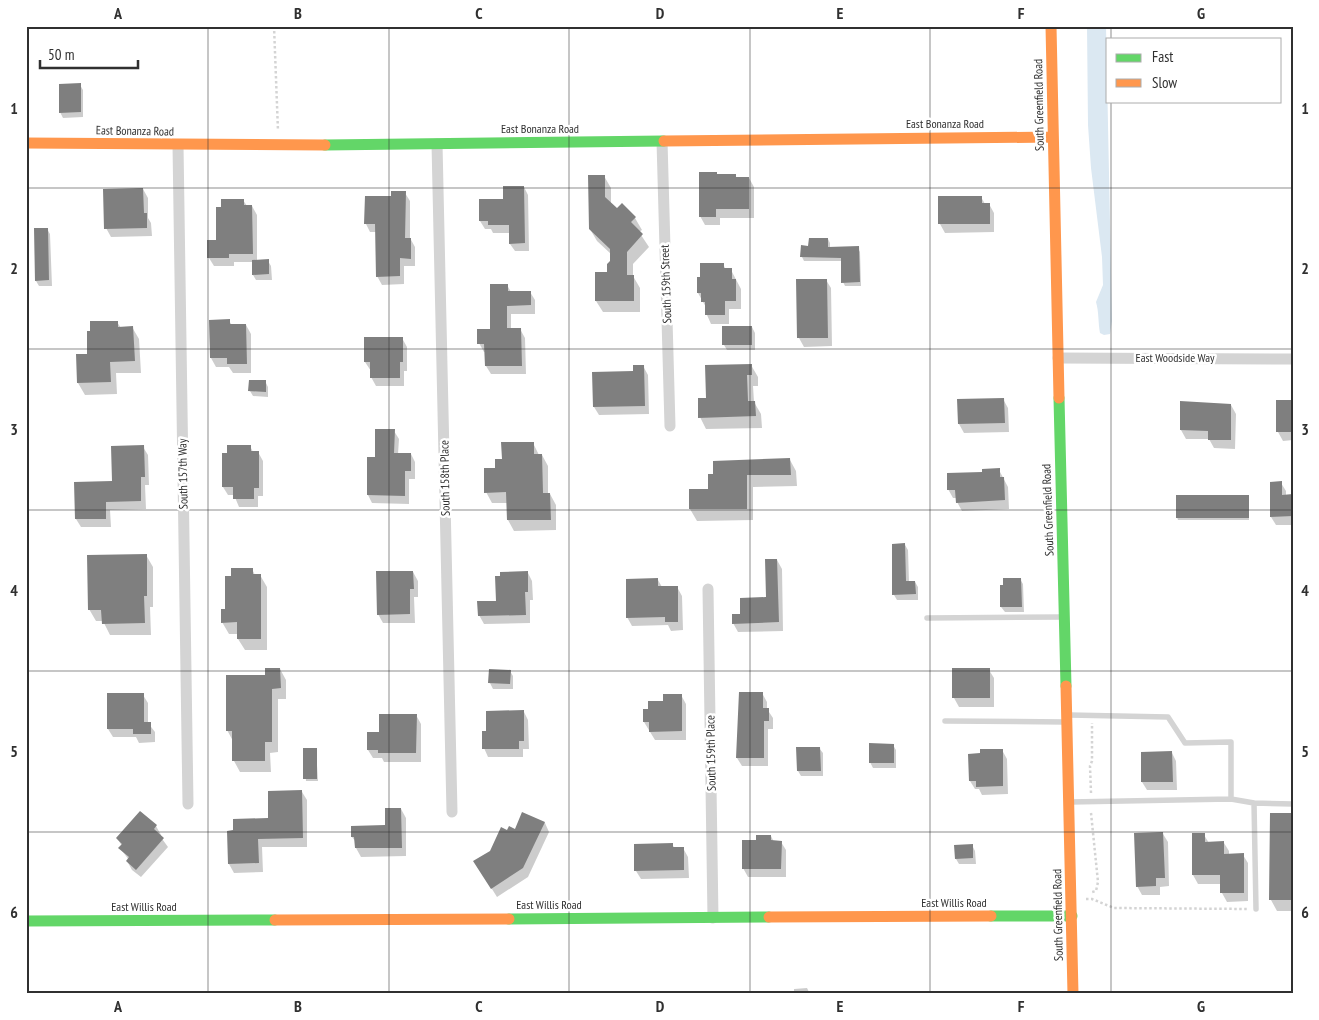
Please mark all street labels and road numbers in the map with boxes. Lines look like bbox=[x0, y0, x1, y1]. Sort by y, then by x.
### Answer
street label: South Greenfield Road bbox=[1030, 59, 1047, 151]
street label: East Bonanza Road bbox=[906, 116, 984, 131]
street label: East Bonanza Road bbox=[501, 121, 579, 136]
street label: East Bonanza Road bbox=[96, 122, 174, 139]
street label: South 159th Street bbox=[657, 244, 674, 324]
street label: East Woodside Way bbox=[1136, 350, 1215, 365]
street label: South 157th Way bbox=[174, 438, 191, 509]
street label: South 158th Place bbox=[436, 440, 453, 516]
street label: South Greenfield Road bbox=[1038, 464, 1057, 556]
street label: South 159th Place bbox=[702, 715, 719, 791]
street label: South Greenfield Road bbox=[1049, 869, 1066, 961]
street label: East Willis Road bbox=[921, 895, 987, 910]
street label: East Willis Road bbox=[516, 897, 582, 912]
street label: East Willis Road bbox=[111, 899, 177, 914]

